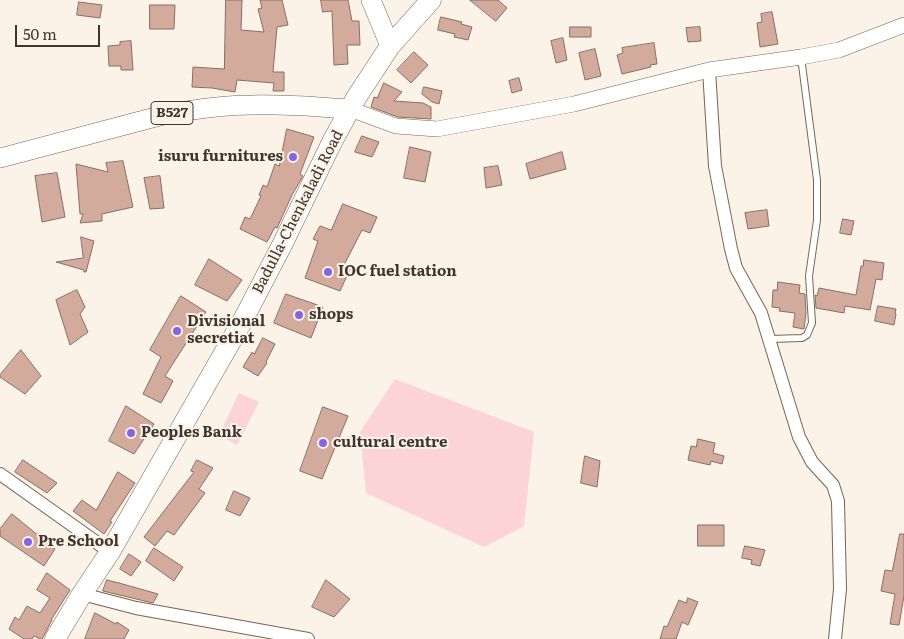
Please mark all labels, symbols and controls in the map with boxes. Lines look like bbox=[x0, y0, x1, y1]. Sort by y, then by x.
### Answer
scale bar bbox=[18, 15, 102, 47]
text: 50 m bbox=[23, 22, 57, 45]
road number: B527 bbox=[151, 102, 193, 125]
street label: Badulla-Chenkaladi Road bbox=[249, 127, 347, 297]
place label: isuru furnitures bbox=[158, 148, 283, 166]
marker: isuru furnitures bbox=[287, 151, 299, 163]
place label: IOC fuel station bbox=[338, 263, 457, 281]
marker: IOC fuel station bbox=[322, 266, 334, 278]
place label: shops bbox=[309, 306, 353, 324]
marker: shops bbox=[293, 309, 305, 321]
place label: Divisional secretiat bbox=[187, 313, 265, 348]
marker: Divisional secretiat bbox=[171, 325, 183, 337]
place label: Peoples Bank bbox=[141, 424, 242, 442]
marker: Peoples Bank bbox=[125, 427, 137, 439]
place label: cultural centre bbox=[333, 434, 447, 452]
marker: cultural centre bbox=[317, 437, 329, 449]
place label: Pre School bbox=[38, 533, 119, 551]
marker: Pre School bbox=[22, 536, 34, 548]

